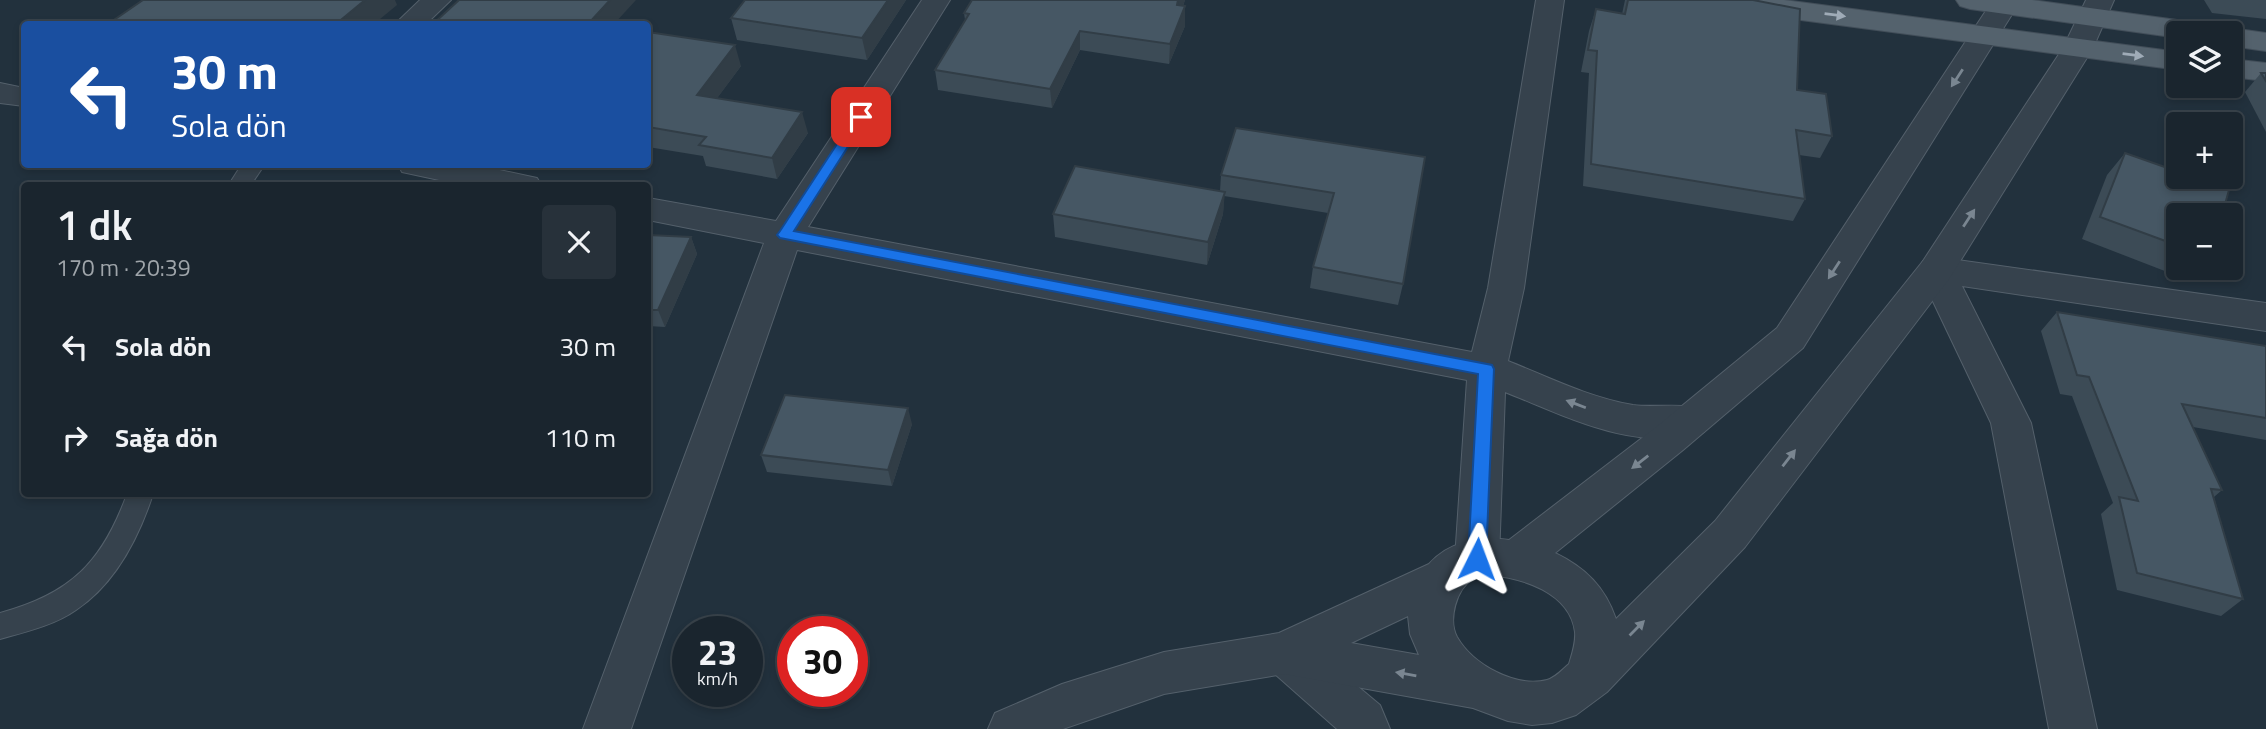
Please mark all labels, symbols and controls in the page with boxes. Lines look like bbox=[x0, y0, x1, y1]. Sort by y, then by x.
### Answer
one-way arrow bbox=[1824, 10, 1846, 21]
map controls bbox=[2166, 21, 2243, 280]
button: layers bbox=[2166, 21, 2243, 98]
text: 30 m bbox=[171, 33, 278, 108]
icon: left bbox=[56, 49, 147, 140]
one-way arrow bbox=[2122, 49, 2144, 60]
one-way arrow bbox=[1951, 69, 1964, 88]
pin bbox=[831, 87, 891, 147]
icon: arrive bbox=[842, 98, 880, 136]
text: Sola dön bbox=[171, 101, 287, 149]
button: + bbox=[2166, 112, 2243, 189]
text: 1 dk bbox=[56, 192, 132, 256]
button: − bbox=[2166, 203, 2243, 280]
button: close bbox=[542, 205, 616, 279]
one-way arrow bbox=[1963, 208, 1976, 228]
text: 170 m · 20:39 bbox=[56, 250, 191, 285]
one-way arrow bbox=[1828, 260, 1841, 279]
text: Sola dön bbox=[115, 327, 212, 366]
text: 30 m bbox=[559, 327, 616, 366]
icon: left bbox=[56, 328, 94, 366]
one-way arrow bbox=[1565, 398, 1586, 409]
text: Sağa dön bbox=[115, 418, 218, 457]
text: 110 m bbox=[545, 418, 616, 457]
icon: right bbox=[56, 419, 94, 457]
one-way arrow bbox=[1781, 450, 1796, 468]
one-way arrow bbox=[1631, 454, 1648, 469]
position arrow bbox=[1440, 522, 1514, 596]
speed limit sign: 30 bbox=[777, 616, 868, 707]
one-way arrow bbox=[1629, 620, 1645, 637]
text: 23 bbox=[698, 625, 737, 679]
text: km/h bbox=[697, 665, 738, 692]
one-way arrow bbox=[1395, 668, 1417, 679]

